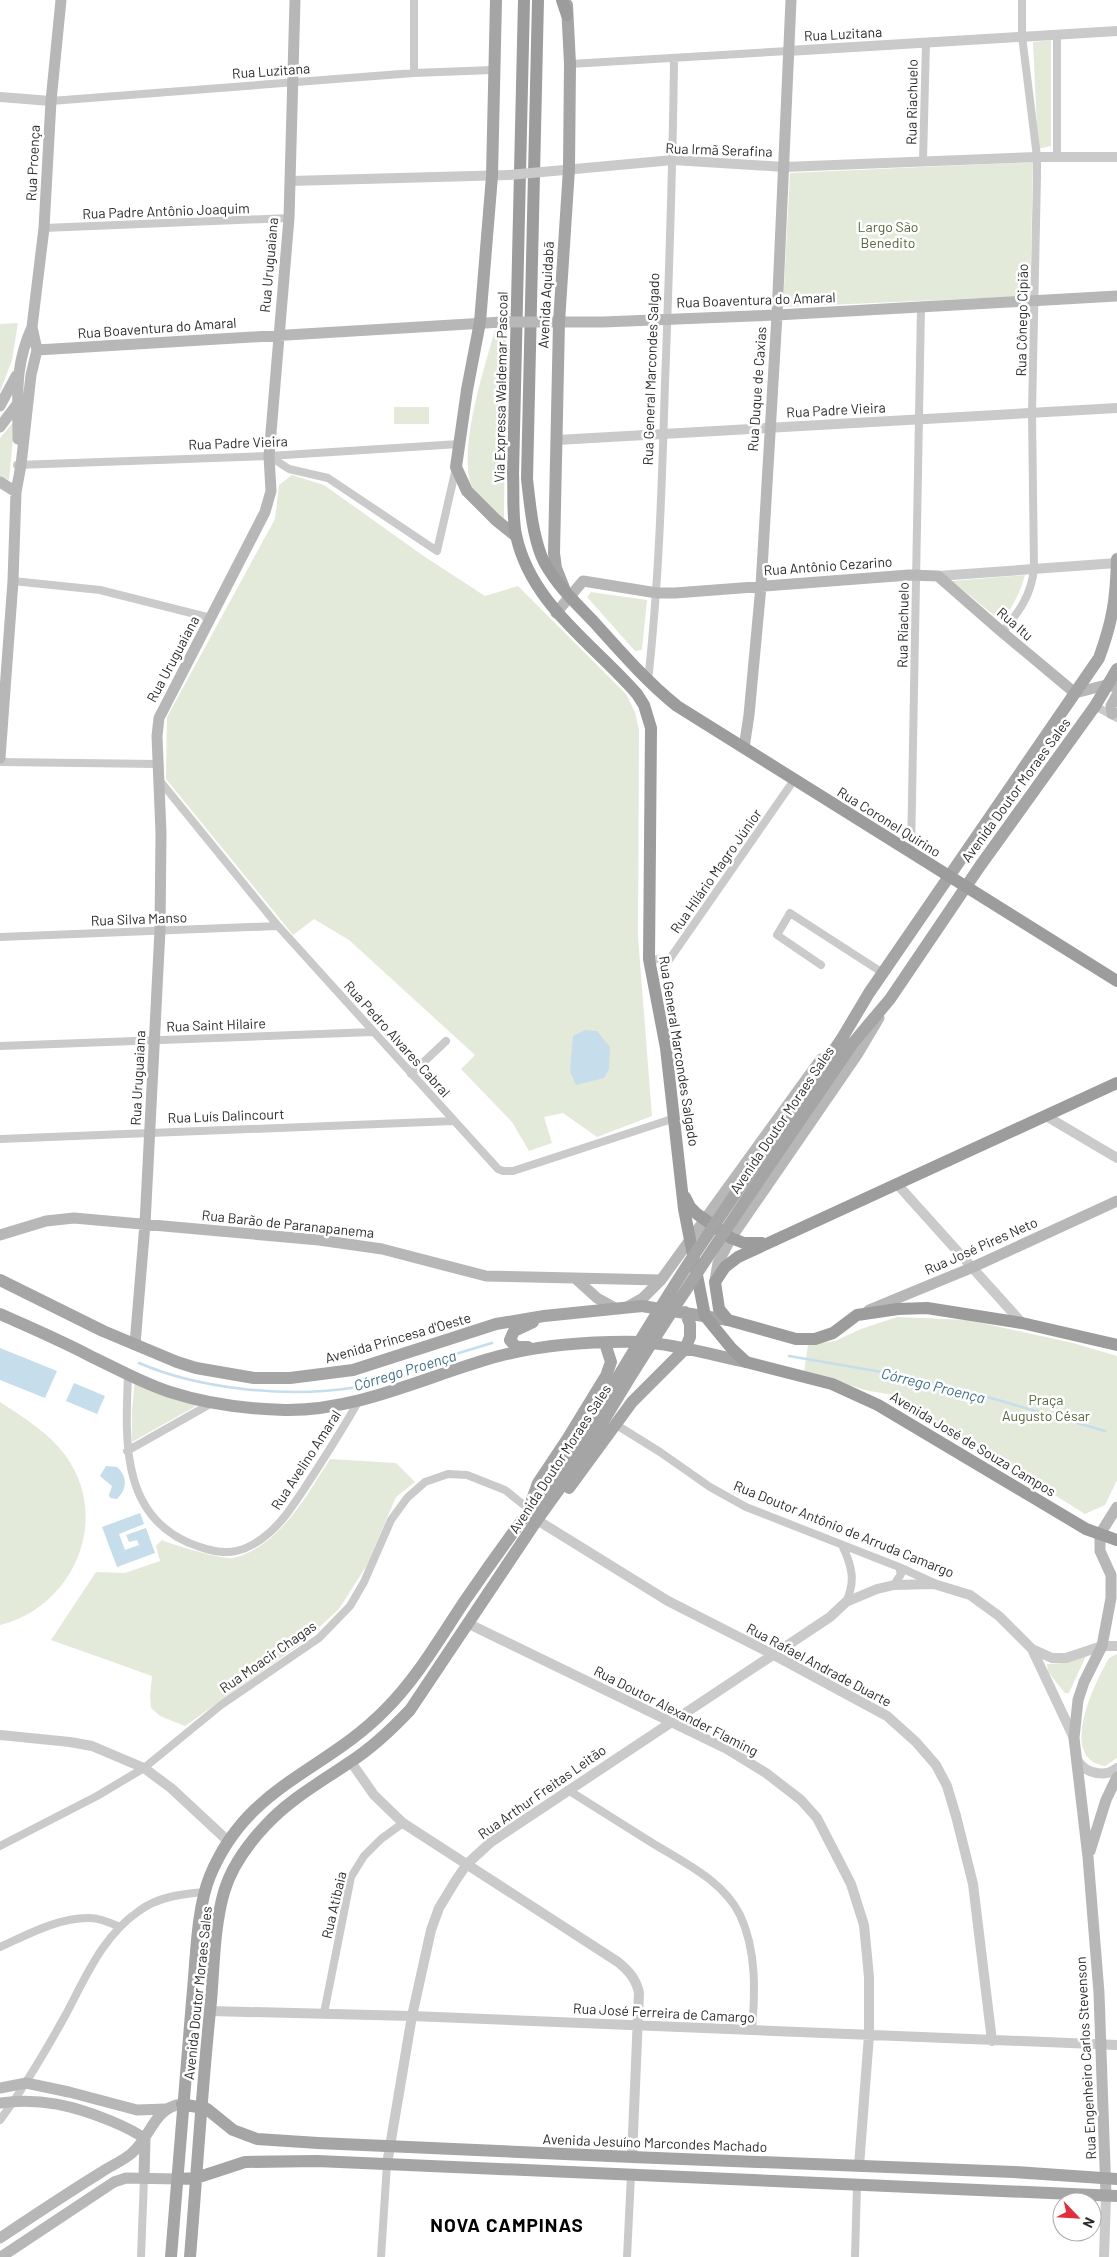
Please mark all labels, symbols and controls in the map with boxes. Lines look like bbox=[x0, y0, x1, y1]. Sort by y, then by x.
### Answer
street label: Rua Luzitana bbox=[803, 23, 882, 44]
street label: Rua Luzitana bbox=[231, 59, 311, 82]
street label: Rua Riachuelo bbox=[902, 59, 921, 145]
street label: Rua Proença bbox=[22, 124, 43, 202]
street label: Rua Irmã Serafina bbox=[665, 139, 773, 160]
street label: Rua Padre Antônio Joaquim bbox=[82, 199, 250, 222]
street label: Rua Uruguaiana bbox=[256, 217, 281, 313]
park label: Largo São Benedito bbox=[858, 218, 918, 251]
street label: Avenida Aquidabã bbox=[534, 241, 557, 349]
street label: Rua Cônego Cipião bbox=[1012, 263, 1031, 377]
street label: Rua General Marcondes Salgado bbox=[639, 272, 662, 466]
street label: Rua Boaventura do Amaral bbox=[676, 288, 836, 311]
street label: Via Expressa Waldemar Pascoal bbox=[490, 291, 511, 483]
street label: Rua Boaventura do Amaral bbox=[77, 313, 237, 342]
street label: Rua Duque de Caxias bbox=[744, 326, 769, 452]
street label: Rua Padre Vieira bbox=[786, 398, 886, 421]
street label: Rua Padre Vieira bbox=[188, 432, 288, 453]
street label: Rua Antônio Cezarino bbox=[763, 553, 893, 578]
street label: Rua Riachuelo bbox=[893, 582, 912, 668]
street label: Rua Itu bbox=[994, 603, 1037, 644]
street label: Rua Uruguaiana bbox=[143, 613, 202, 705]
street label: Avenida Doutor Moraes Sales bbox=[958, 714, 1074, 865]
street label: Rua Coronel Quirino bbox=[834, 783, 944, 860]
street label: Rua Hilário Magro Júnior bbox=[666, 805, 765, 936]
street label: Rua Silva Manso bbox=[90, 908, 188, 929]
street label: Rua General Marcondes Salgado bbox=[656, 954, 703, 1147]
street label: Rua Pedro Alvares Cabral bbox=[341, 977, 454, 1100]
street label: Rua Saint Hilaire bbox=[166, 1014, 266, 1035]
street label: Rua Uruguaiana bbox=[127, 1030, 148, 1126]
street label: Avenida Doutor Moraes Sales bbox=[726, 1043, 837, 1197]
street label: Rua Luís Dalincourt bbox=[167, 1105, 285, 1126]
street label: Rua Barão de Paranapanema bbox=[201, 1206, 375, 1241]
street label: Rua José Pires Neto bbox=[922, 1213, 1040, 1278]
street label: Avenida Princesa d'Oeste bbox=[323, 1309, 473, 1366]
water label: Córrego Proença bbox=[351, 1346, 458, 1394]
water label: Córrego Proença bbox=[880, 1363, 987, 1407]
street label: Avenida Doutor Moraes Sales bbox=[505, 1381, 614, 1536]
street label: Avenida José de Souza Campos bbox=[887, 1387, 1059, 1500]
park label: Praça Augusto César bbox=[1002, 1391, 1090, 1424]
street label: Rua Avelino Amaral bbox=[267, 1407, 344, 1513]
street label: Rua Doutor Antônio de Arruda Camargo bbox=[731, 1476, 957, 1581]
street label: Rua Moacir Chagas bbox=[216, 1617, 320, 1696]
street label: Rua Rafael Andrade Duarte bbox=[744, 1619, 895, 1710]
street label: Rua Doutor Alexander Flaming bbox=[591, 1662, 761, 1759]
street label: Rua Arthur Freitas Leitão bbox=[474, 1741, 609, 1842]
street label: Rua Atibaia bbox=[318, 1870, 350, 1940]
street label: Avenida Doutor Moraes Sales bbox=[180, 1905, 215, 2080]
street label: Rua Engenheiro Carlos Stevenson bbox=[1072, 1956, 1099, 2160]
street label: Rua José Ferreira de Camargo bbox=[573, 1999, 755, 2026]
street label: Avenida Jesuíno Marcondes Machado bbox=[542, 2130, 768, 2155]
north arrow bbox=[1052, 2192, 1102, 2242]
district label: NOVA CAMPINAS bbox=[430, 2213, 584, 2236]
text: N bbox=[1080, 2215, 1099, 2231]

